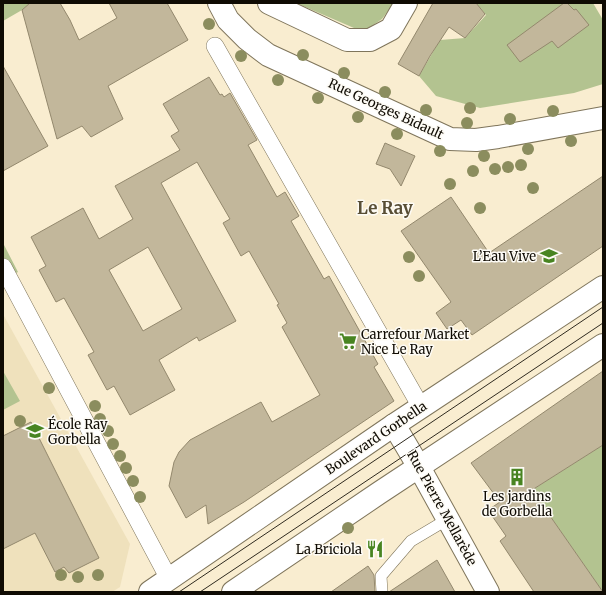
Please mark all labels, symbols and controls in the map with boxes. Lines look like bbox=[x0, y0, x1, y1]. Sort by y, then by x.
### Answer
street label: Rue Georges Bidault bbox=[326, 75, 446, 143]
district label: Le Ray bbox=[357, 197, 414, 219]
school or university icon: L’Eau Vive bbox=[539, 246, 559, 266]
place label: L’Eau Vive bbox=[473, 248, 536, 265]
place label: Carrefour Market Nice Le Ray bbox=[361, 326, 469, 358]
supermarket icon: Carrefour Market Nice Le Ray bbox=[338, 331, 358, 351]
street label: Boulevard Gorbella bbox=[322, 398, 430, 478]
place label: École Ray Gorbella bbox=[48, 415, 108, 448]
school or university icon: École Ray Gorbella bbox=[25, 421, 45, 441]
street label: Rue Pierre Mellarède bbox=[403, 447, 481, 569]
building icon: Les jardins de Gorbella bbox=[507, 467, 527, 487]
place label: Les jardins de Gorbella bbox=[482, 488, 552, 520]
restaurant icon: La Briciola bbox=[365, 539, 385, 559]
place label: La Briciola bbox=[296, 541, 362, 558]

